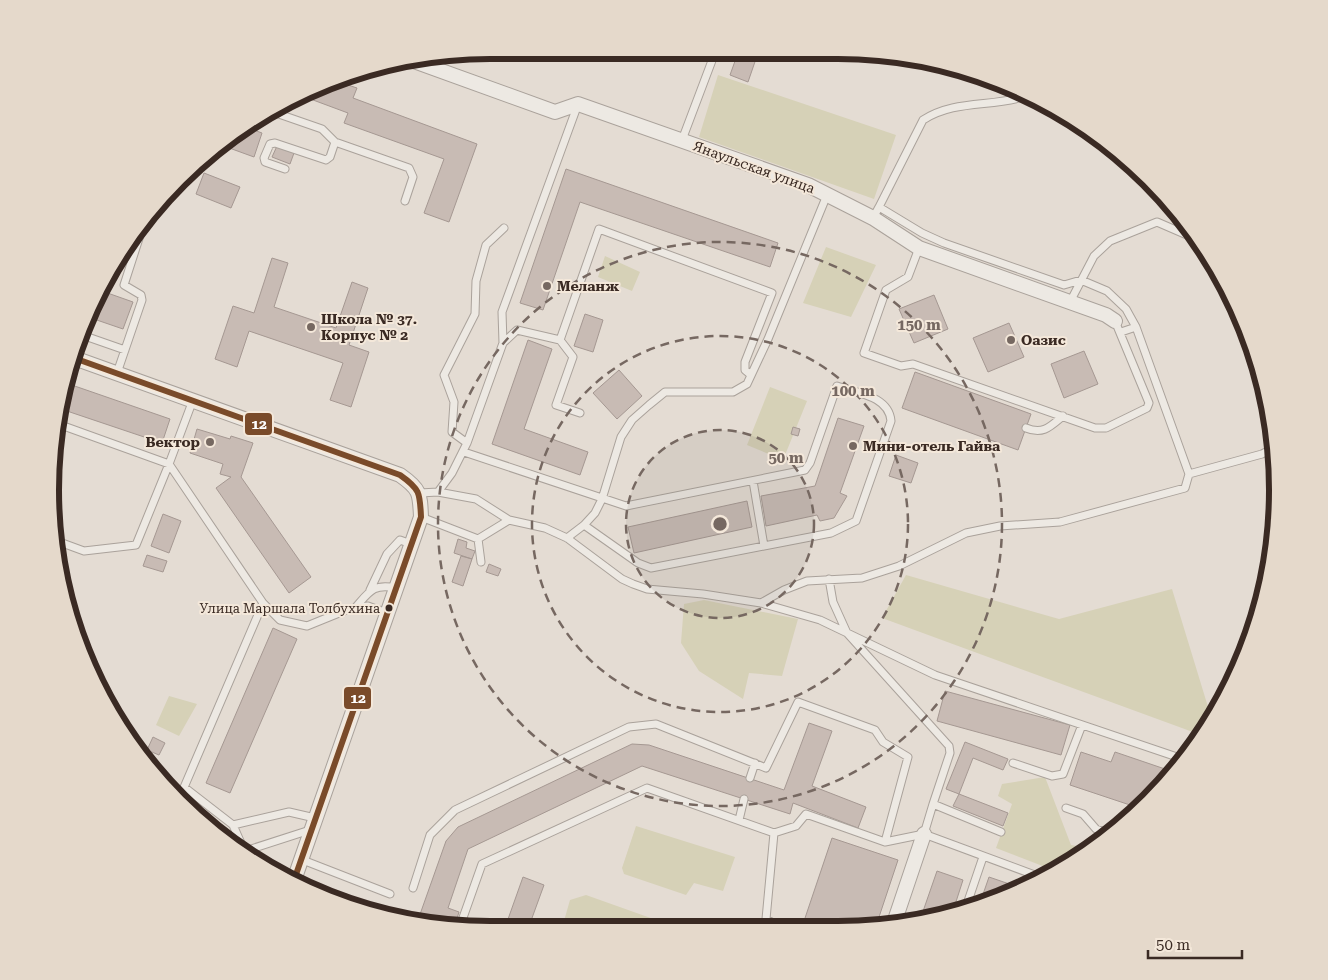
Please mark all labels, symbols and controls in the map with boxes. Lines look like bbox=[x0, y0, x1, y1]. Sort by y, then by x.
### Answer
street label: Янаульская улица bbox=[691, 138, 817, 197]
place label: Меланж bbox=[557, 278, 620, 294]
marker: Меланж bbox=[541, 280, 553, 292]
place label: Школа № 37. Корпус № 2 bbox=[321, 311, 417, 343]
text: 150 m bbox=[897, 316, 941, 334]
marker: Школа № 37. Корпус № 2 bbox=[305, 321, 317, 333]
place label: Оазис bbox=[1021, 332, 1066, 348]
marker: Оазис bbox=[1005, 334, 1017, 346]
text: 100 m bbox=[831, 382, 875, 400]
line badge: 12 bbox=[244, 412, 273, 436]
text: 12 bbox=[251, 416, 267, 432]
place label: Вектор bbox=[145, 434, 200, 450]
marker: Вектор bbox=[204, 436, 216, 448]
place label: Мини-отель Гайва bbox=[863, 438, 1001, 454]
marker: Мини-отель Гайва bbox=[847, 440, 859, 452]
text: 50 m bbox=[768, 449, 804, 467]
centre of rings bbox=[711, 515, 729, 533]
place label: Улица Маршала Толбухина bbox=[200, 601, 380, 616]
marker: Улица Маршала Толбухина bbox=[384, 603, 394, 613]
line badge: 12 bbox=[343, 686, 372, 710]
text: 12 bbox=[350, 690, 366, 706]
scale bar bbox=[1148, 928, 1242, 960]
text: 50 m bbox=[1156, 936, 1191, 954]

